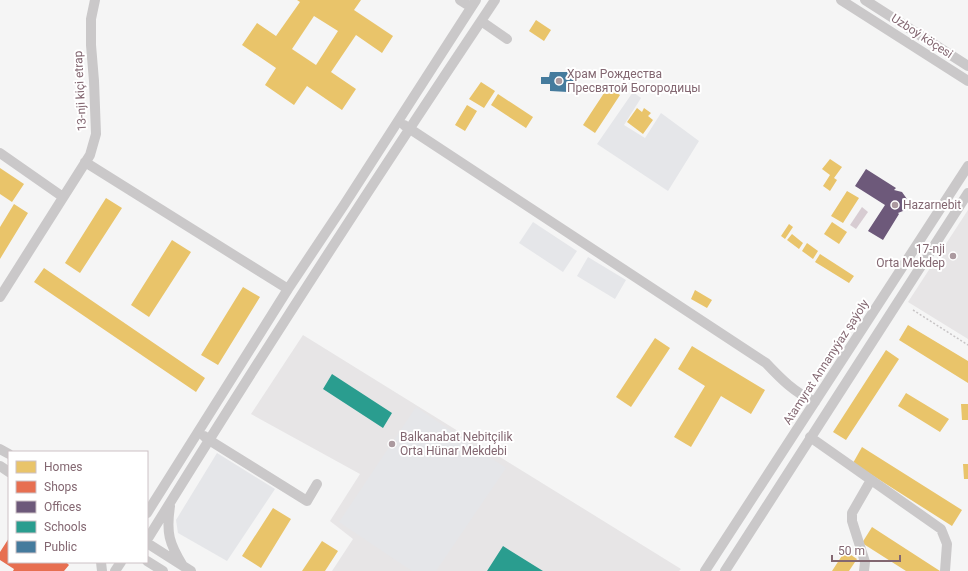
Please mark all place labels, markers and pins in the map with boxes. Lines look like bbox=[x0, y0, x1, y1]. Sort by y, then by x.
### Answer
place label: Храм Рождества Пресвятой Богородицы bbox=[567, 67, 701, 95]
marker: Храм Рождества Пресвятой Богородицы bbox=[554, 76, 564, 86]
place label: Hazarnebit bbox=[903, 198, 961, 212]
marker: Hazarnebit bbox=[890, 200, 900, 210]
place label: 17-nji Orta Mekdep bbox=[876, 242, 945, 270]
marker: 17-nji Orta Mekdep bbox=[948, 251, 958, 261]
place label: Balkanabat Nebitçilik Orta Hünar Mekdebi bbox=[400, 430, 513, 458]
marker: Balkanabat Nebitçilik Orta Hünar Mekdebi bbox=[387, 439, 397, 449]

